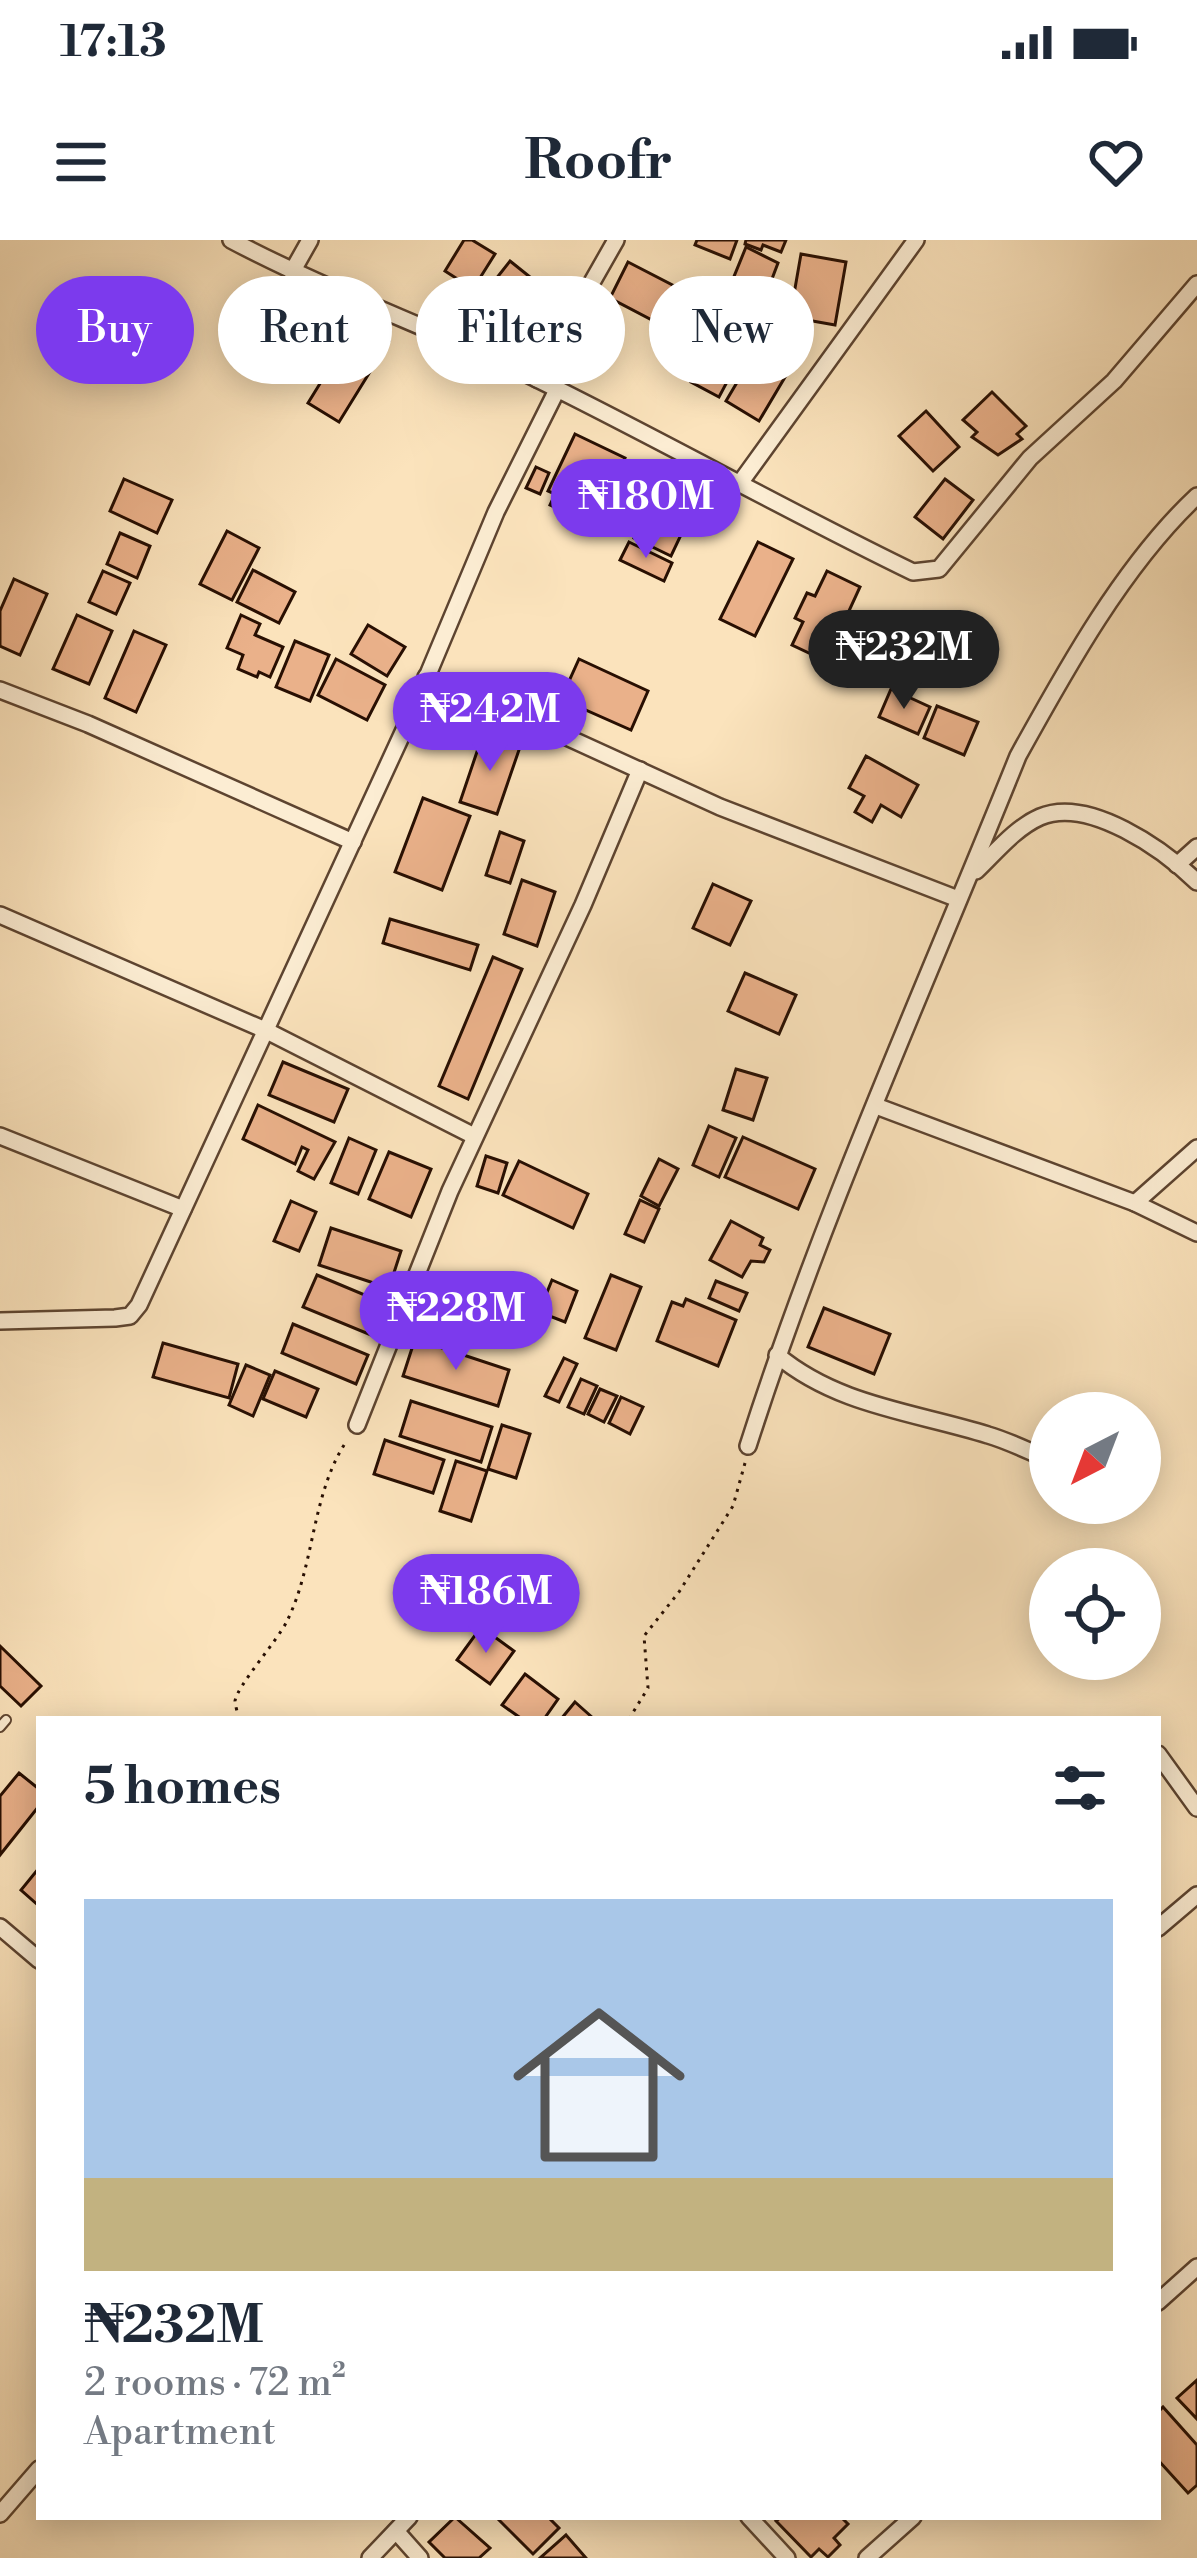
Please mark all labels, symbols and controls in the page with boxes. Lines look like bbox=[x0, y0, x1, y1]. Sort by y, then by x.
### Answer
text: 17:13 bbox=[60, 14, 166, 71]
text: Roofr bbox=[524, 128, 673, 196]
icon: menu bbox=[48, 129, 114, 195]
icon: heart bbox=[1083, 129, 1149, 195]
chip: Buy bbox=[36, 276, 194, 384]
chip: Rent bbox=[218, 276, 392, 384]
chip: Filters bbox=[416, 276, 625, 384]
chip: New bbox=[649, 276, 814, 384]
pin: ₦180M bbox=[562, 459, 730, 561]
text: ₦180M bbox=[578, 473, 714, 522]
pin: ₦232M bbox=[820, 610, 988, 712]
text: ₦232M bbox=[835, 624, 973, 673]
pin: ₦242M bbox=[406, 672, 574, 774]
text: ₦242M bbox=[420, 686, 560, 735]
pin: ₦228M bbox=[372, 1271, 540, 1373]
text: ₦228M bbox=[387, 1285, 525, 1334]
north arrow bbox=[1029, 1392, 1161, 1524]
map controls bbox=[1029, 1392, 1161, 1680]
button: locate bbox=[1029, 1548, 1161, 1680]
pin: ₦186M bbox=[402, 1554, 570, 1656]
text: ₦186M bbox=[420, 1568, 552, 1617]
icon: filters bbox=[1047, 1755, 1113, 1821]
text: 5 homes bbox=[84, 1756, 281, 1820]
icon: home bbox=[491, 1977, 707, 2193]
text: ₦232M bbox=[84, 2295, 264, 2359]
text: 2 rooms · 72 m² bbox=[84, 2359, 346, 2408]
text: Apartment bbox=[84, 2408, 276, 2457]

